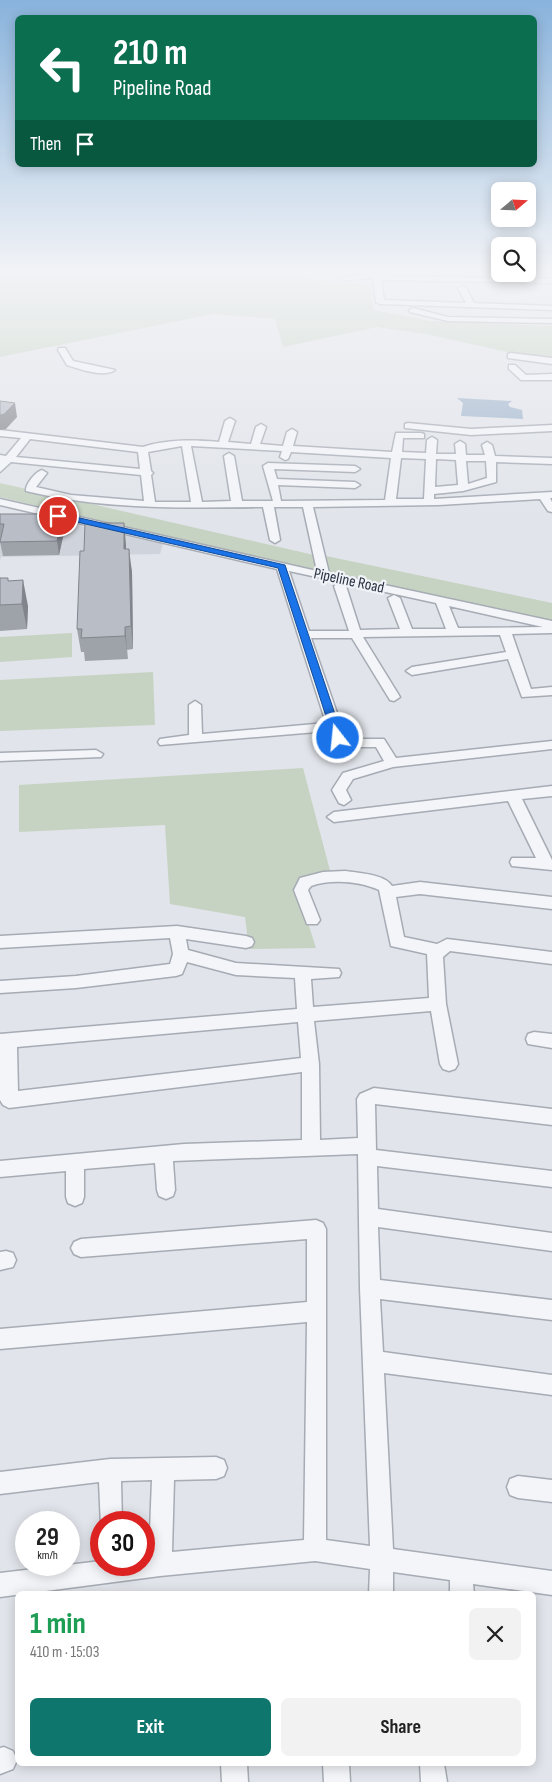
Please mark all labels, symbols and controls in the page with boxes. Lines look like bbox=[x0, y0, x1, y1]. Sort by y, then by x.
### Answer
text: 210 m bbox=[113, 32, 187, 75]
icon: left bbox=[30, 35, 95, 100]
text: Pipeline Road bbox=[113, 75, 211, 102]
icon: arrive bbox=[71, 130, 99, 158]
text: Then bbox=[30, 133, 61, 156]
north arrow bbox=[491, 182, 536, 228]
map controls bbox=[491, 182, 536, 282]
button: search bbox=[491, 237, 536, 282]
pin bbox=[37, 495, 79, 537]
icon: arrive bbox=[44, 502, 72, 530]
street label: Pipeline Road bbox=[312, 564, 386, 598]
position arrow bbox=[311, 711, 363, 763]
speed limit sign: 30 bbox=[90, 1511, 155, 1576]
text: 29 bbox=[36, 1522, 59, 1553]
text: km/h bbox=[37, 1548, 58, 1563]
text: 1 min bbox=[30, 1606, 86, 1642]
button: close bbox=[469, 1608, 521, 1660]
text: 410 m · 15:03 bbox=[30, 1643, 99, 1662]
button: Exit bbox=[30, 1698, 271, 1756]
button: Share bbox=[281, 1698, 521, 1756]

